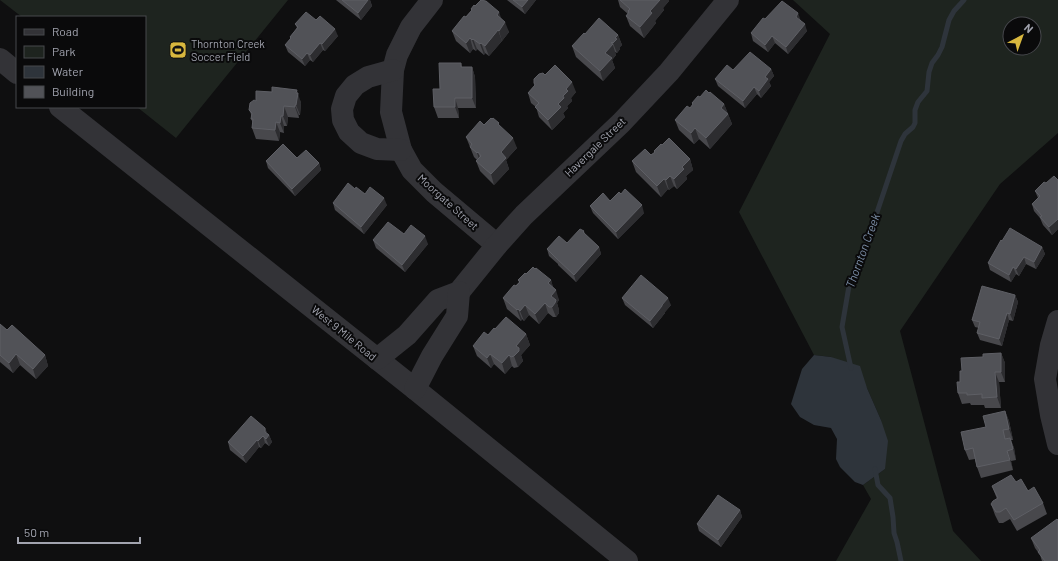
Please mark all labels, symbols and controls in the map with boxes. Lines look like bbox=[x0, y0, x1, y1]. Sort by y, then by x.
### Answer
legend bbox=[16, 16, 146, 108]
north arrow bbox=[1002, 16, 1042, 56]
text: N bbox=[1022, 21, 1036, 35]
text: Road bbox=[52, 24, 79, 38]
place label: Thornton Creek Soccer Field bbox=[191, 37, 265, 63]
sports icon: Thornton Creek Soccer Field bbox=[168, 40, 188, 60]
text: Park bbox=[52, 44, 76, 58]
text: Water bbox=[52, 64, 84, 78]
text: Building bbox=[52, 84, 94, 98]
street label: Havergale Street bbox=[561, 114, 628, 179]
street label: Moorgate Street bbox=[415, 171, 481, 232]
water label: Thornton Creek bbox=[842, 211, 882, 290]
street label: West 9 Mile Road bbox=[309, 302, 379, 363]
scale bar bbox=[18, 519, 140, 545]
text: 50 m bbox=[24, 525, 49, 539]

